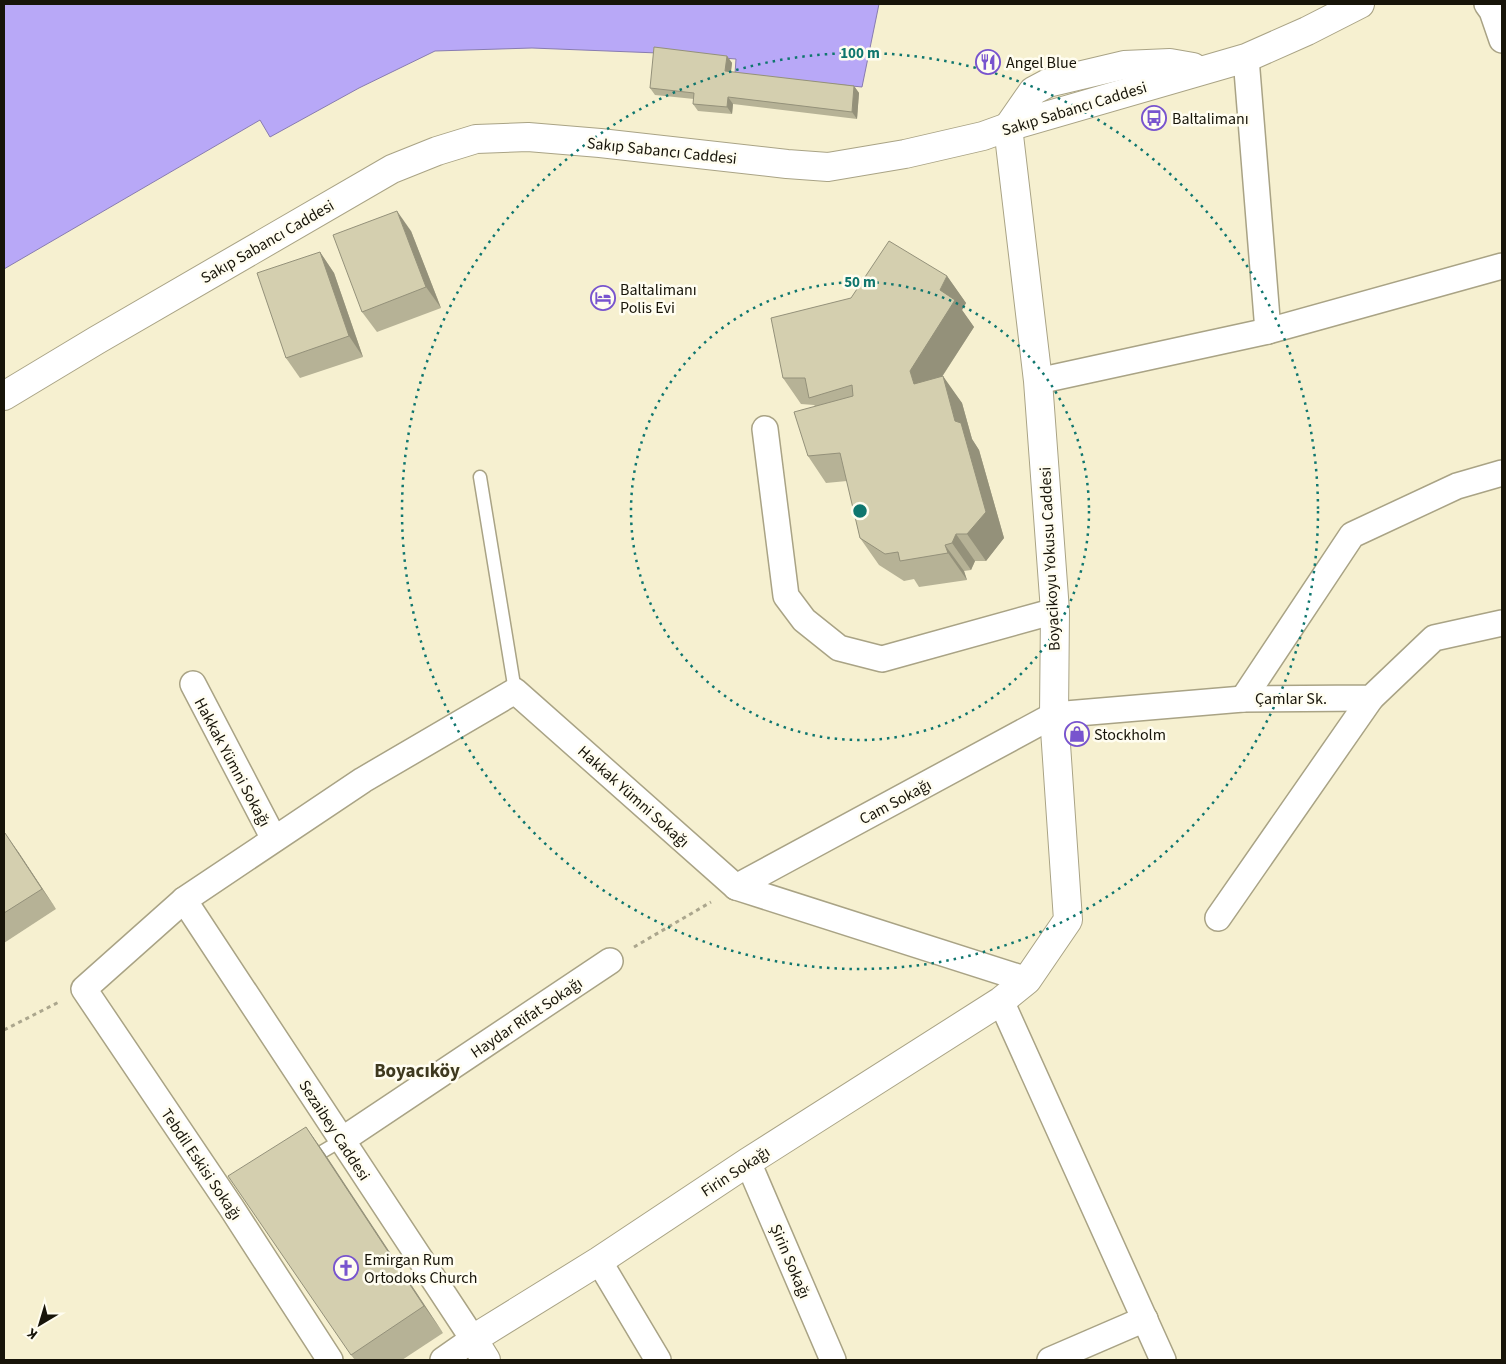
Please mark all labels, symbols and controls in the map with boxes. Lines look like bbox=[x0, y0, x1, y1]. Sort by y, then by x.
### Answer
text: 100 m bbox=[840, 43, 880, 64]
restaurant icon: Angel Blue bbox=[975, 49, 1001, 75]
place label: Angel Blue bbox=[1006, 52, 1077, 74]
street label: Sakıp Sabancı Caddesi bbox=[999, 76, 1150, 141]
bus stop icon: Baltalimanı bbox=[1141, 105, 1167, 131]
place label: Baltalimanı bbox=[1172, 108, 1249, 130]
street label: Sakıp Sabancı Caddesi bbox=[586, 132, 738, 170]
street label: Sakıp Sabancı Caddesi bbox=[197, 195, 338, 289]
text: 50 m bbox=[844, 272, 876, 293]
place label: Baltalimanı Polis Evi bbox=[620, 279, 697, 319]
hotel icon: Baltalimanı Polis Evi bbox=[590, 285, 616, 311]
street label: Boyacikoyu Yokusu Caddesi bbox=[1034, 466, 1066, 652]
centre of rings bbox=[851, 502, 869, 520]
street label: Çamlar Sk. bbox=[1255, 688, 1327, 710]
street label: Hakkak Yümni Sokağı bbox=[189, 694, 275, 831]
shop icon: Stockholm bbox=[1064, 721, 1090, 747]
place label: Stockholm bbox=[1094, 724, 1166, 746]
street label: Hakkak Yümni Sokağı bbox=[573, 741, 694, 853]
street label: Cam Sokağı bbox=[856, 774, 935, 830]
street label: Haydar Rifat Sokağı bbox=[466, 972, 587, 1063]
district label: Boyacıköy bbox=[374, 1058, 460, 1085]
street label: Sezaibey Caddesi bbox=[293, 1076, 375, 1185]
street label: Tebdil Eskisi Sokağı bbox=[156, 1104, 247, 1225]
street label: Firin Sokağı bbox=[697, 1141, 774, 1202]
street label: Şirin Sokağı bbox=[765, 1221, 816, 1302]
place label: Emirgan Rum Ortodoks Church bbox=[364, 1249, 477, 1289]
church icon: Emirgan Rum Ortodoks Church bbox=[333, 1255, 359, 1281]
north arrow bbox=[15, 1299, 65, 1349]
text: K bbox=[23, 1323, 42, 1344]

